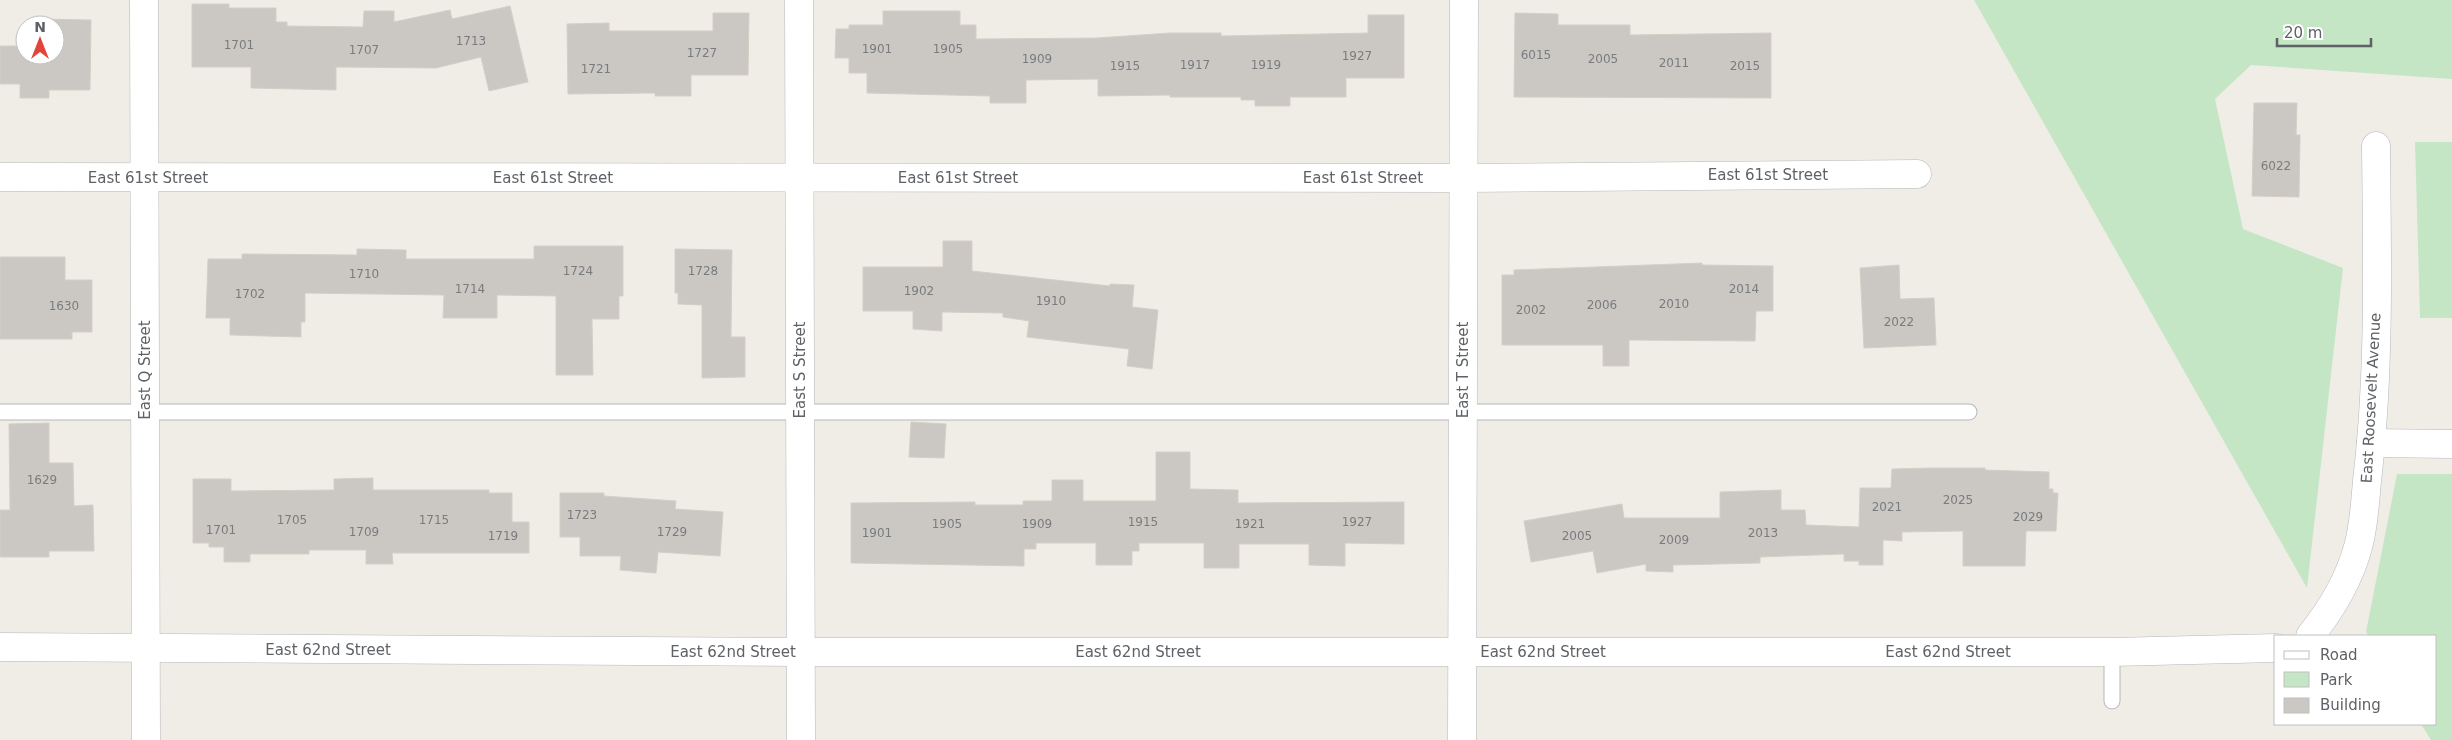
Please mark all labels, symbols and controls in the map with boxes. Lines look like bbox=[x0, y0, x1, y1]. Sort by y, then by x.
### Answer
north arrow bbox=[15, 15, 65, 65]
scale bar bbox=[2277, 15, 2371, 47]
text: N bbox=[34, 19, 46, 35]
text: 20 m bbox=[2284, 24, 2322, 42]
house number: 1713 bbox=[456, 34, 486, 48]
house number: 1701 bbox=[224, 38, 254, 52]
house number: 1901 bbox=[862, 42, 892, 56]
house number: 1905 bbox=[933, 42, 963, 56]
house number: 1707 bbox=[349, 43, 379, 57]
house number: 1727 bbox=[687, 46, 717, 60]
house number: 6015 bbox=[1521, 48, 1551, 62]
house number: 1927 bbox=[1342, 49, 1372, 63]
house number: 1909 bbox=[1022, 52, 1052, 66]
house number: 2005 bbox=[1588, 52, 1618, 66]
house number: 2011 bbox=[1659, 56, 1689, 70]
house number: 1917 bbox=[1180, 58, 1210, 72]
house number: 1919 bbox=[1251, 58, 1281, 72]
house number: 1915 bbox=[1110, 59, 1140, 73]
house number: 2015 bbox=[1730, 59, 1760, 73]
house number: 1721 bbox=[581, 62, 611, 76]
house number: 6022 bbox=[2261, 159, 2291, 173]
street label: East 61st Street bbox=[1708, 166, 1828, 184]
street label: East 61st Street bbox=[88, 169, 208, 187]
street label: East 61st Street bbox=[493, 169, 613, 187]
street label: East 61st Street bbox=[898, 169, 1018, 187]
street label: East 61st Street bbox=[1303, 169, 1423, 187]
house number: 1724 bbox=[563, 264, 593, 278]
house number: 1728 bbox=[688, 264, 718, 278]
house number: 1710 bbox=[349, 267, 379, 281]
house number: 1714 bbox=[455, 282, 485, 296]
house number: 2014 bbox=[1729, 282, 1759, 296]
house number: 1902 bbox=[904, 284, 934, 298]
house number: 1702 bbox=[235, 287, 265, 301]
house number: 1910 bbox=[1036, 294, 1066, 308]
house number: 2010 bbox=[1659, 297, 1689, 311]
house number: 2006 bbox=[1587, 298, 1617, 312]
house number: 1630 bbox=[49, 299, 79, 313]
house number: 2002 bbox=[1516, 303, 1546, 317]
street label: East Roosevelt Avenue bbox=[2358, 312, 2384, 484]
house number: 2022 bbox=[1884, 315, 1914, 329]
street label: East Q Street bbox=[136, 320, 154, 420]
street label: East S Street bbox=[791, 321, 809, 419]
street label: East T Street bbox=[1454, 322, 1472, 418]
house number: 1629 bbox=[27, 473, 57, 487]
house number: 2025 bbox=[1943, 493, 1973, 507]
house number: 2021 bbox=[1872, 500, 1902, 514]
house number: 1723 bbox=[567, 508, 597, 522]
house number: 2029 bbox=[2013, 510, 2043, 524]
house number: 1705 bbox=[277, 513, 307, 527]
house number: 1715 bbox=[419, 513, 449, 527]
house number: 1915 bbox=[1128, 515, 1158, 529]
house number: 1927 bbox=[1342, 515, 1372, 529]
house number: 1905 bbox=[932, 517, 962, 531]
house number: 1909 bbox=[1022, 517, 1052, 531]
house number: 1921 bbox=[1235, 517, 1265, 531]
house number: 1701 bbox=[206, 523, 236, 537]
house number: 1709 bbox=[349, 525, 379, 539]
house number: 1729 bbox=[657, 525, 687, 539]
house number: 1901 bbox=[862, 526, 892, 540]
house number: 2013 bbox=[1748, 526, 1778, 540]
house number: 1719 bbox=[488, 529, 518, 543]
house number: 2005 bbox=[1562, 529, 1592, 543]
house number: 2009 bbox=[1659, 533, 1689, 547]
legend bbox=[2274, 635, 2437, 725]
street label: East 62nd Street bbox=[265, 641, 391, 659]
street label: East 62nd Street bbox=[670, 643, 796, 661]
street label: East 62nd Street bbox=[1075, 643, 1201, 661]
street label: East 62nd Street bbox=[1480, 643, 1606, 661]
street label: East 62nd Street bbox=[1885, 643, 2011, 661]
text: Road bbox=[2320, 646, 2358, 664]
text: Park bbox=[2320, 671, 2353, 689]
text: Building bbox=[2320, 696, 2381, 714]

